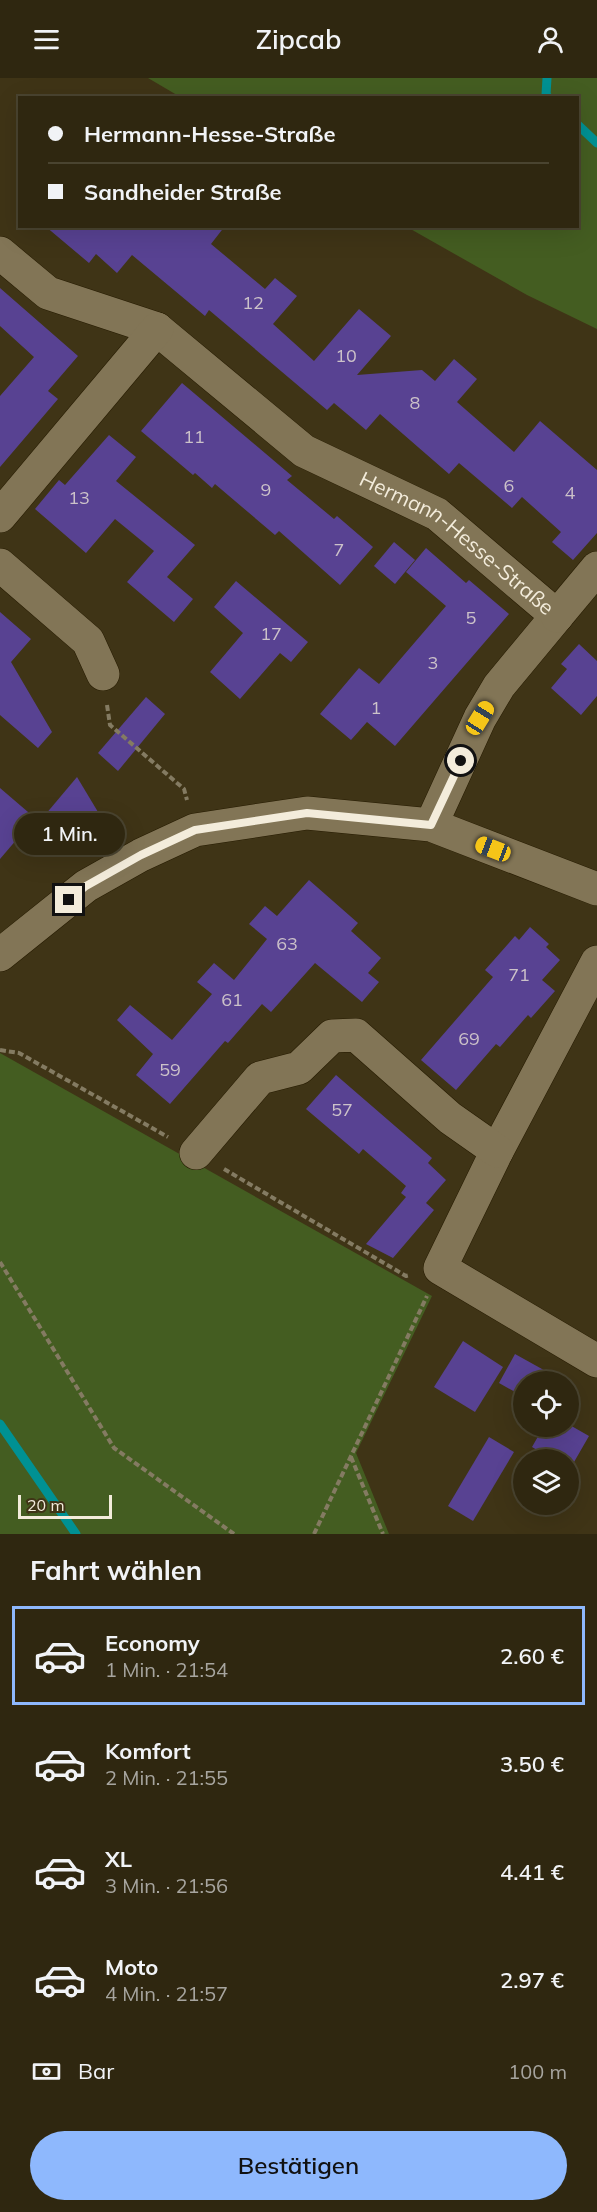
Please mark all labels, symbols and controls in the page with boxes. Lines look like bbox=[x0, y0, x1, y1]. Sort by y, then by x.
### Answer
text: Zipcab bbox=[256, 22, 341, 56]
icon: menu bbox=[30, 23, 63, 56]
icon: person bbox=[534, 23, 567, 56]
text: Hermann-Hesse-Straße bbox=[84, 120, 335, 148]
text: Sandheider Straße bbox=[84, 178, 282, 206]
house number: 12 bbox=[242, 291, 264, 314]
house number: 10 bbox=[335, 344, 357, 367]
house number: 8 bbox=[410, 391, 420, 414]
house number: 11 bbox=[183, 425, 205, 448]
street label: Hermann-Hesse-Straße bbox=[356, 465, 560, 620]
house number: 6 bbox=[504, 474, 514, 497]
house number: 9 bbox=[261, 478, 271, 501]
house number: 4 bbox=[565, 481, 576, 504]
house number: 13 bbox=[68, 486, 90, 509]
house number: 7 bbox=[334, 538, 344, 561]
house number: 5 bbox=[466, 606, 477, 629]
house number: 17 bbox=[260, 622, 282, 645]
house number: 3 bbox=[428, 651, 438, 674]
house number: 1 bbox=[371, 696, 381, 719]
car bbox=[463, 698, 497, 738]
route start bbox=[447, 747, 474, 774]
callout: 1 Min. bbox=[14, 813, 124, 855]
text: 1 Min. bbox=[41, 821, 98, 846]
car bbox=[473, 834, 513, 864]
route end bbox=[55, 886, 82, 913]
house number: 63 bbox=[276, 932, 298, 955]
house number: 71 bbox=[508, 963, 530, 986]
house number: 61 bbox=[221, 988, 243, 1011]
house number: 69 bbox=[458, 1027, 480, 1050]
house number: 59 bbox=[159, 1058, 181, 1081]
house number: 57 bbox=[331, 1098, 353, 1121]
map controls bbox=[513, 1371, 579, 1515]
button: locate bbox=[513, 1371, 579, 1437]
button: layers bbox=[513, 1449, 579, 1515]
scale bar bbox=[18, 1492, 112, 1520]
text: 20 m bbox=[27, 1495, 64, 1515]
text: Fahrt wählen bbox=[30, 1553, 202, 1587]
icon: car bbox=[33, 1629, 87, 1683]
text: Economy bbox=[105, 1629, 200, 1657]
text: 2.60 € bbox=[500, 1642, 564, 1670]
text: 1 Min. · 21:54 bbox=[105, 1657, 228, 1682]
icon: car bbox=[33, 1737, 87, 1791]
text: Komfort bbox=[105, 1737, 191, 1765]
text: 3.50 € bbox=[500, 1750, 564, 1778]
text: 2 Min. · 21:55 bbox=[105, 1765, 228, 1790]
icon: car bbox=[33, 1845, 87, 1899]
text: XL bbox=[105, 1845, 132, 1873]
text: 4.41 € bbox=[500, 1858, 564, 1886]
text: 3 Min. · 21:56 bbox=[105, 1873, 228, 1898]
icon: car bbox=[33, 1953, 87, 2007]
text: Moto bbox=[105, 1953, 158, 1981]
text: 2.97 € bbox=[500, 1966, 564, 1994]
text: 4 Min. · 21:57 bbox=[105, 1981, 228, 2006]
icon: cash bbox=[30, 2055, 63, 2088]
text: Bar bbox=[78, 2057, 114, 2085]
text: 100 m bbox=[508, 2059, 567, 2084]
button: Bestätigen bbox=[30, 2131, 567, 2200]

